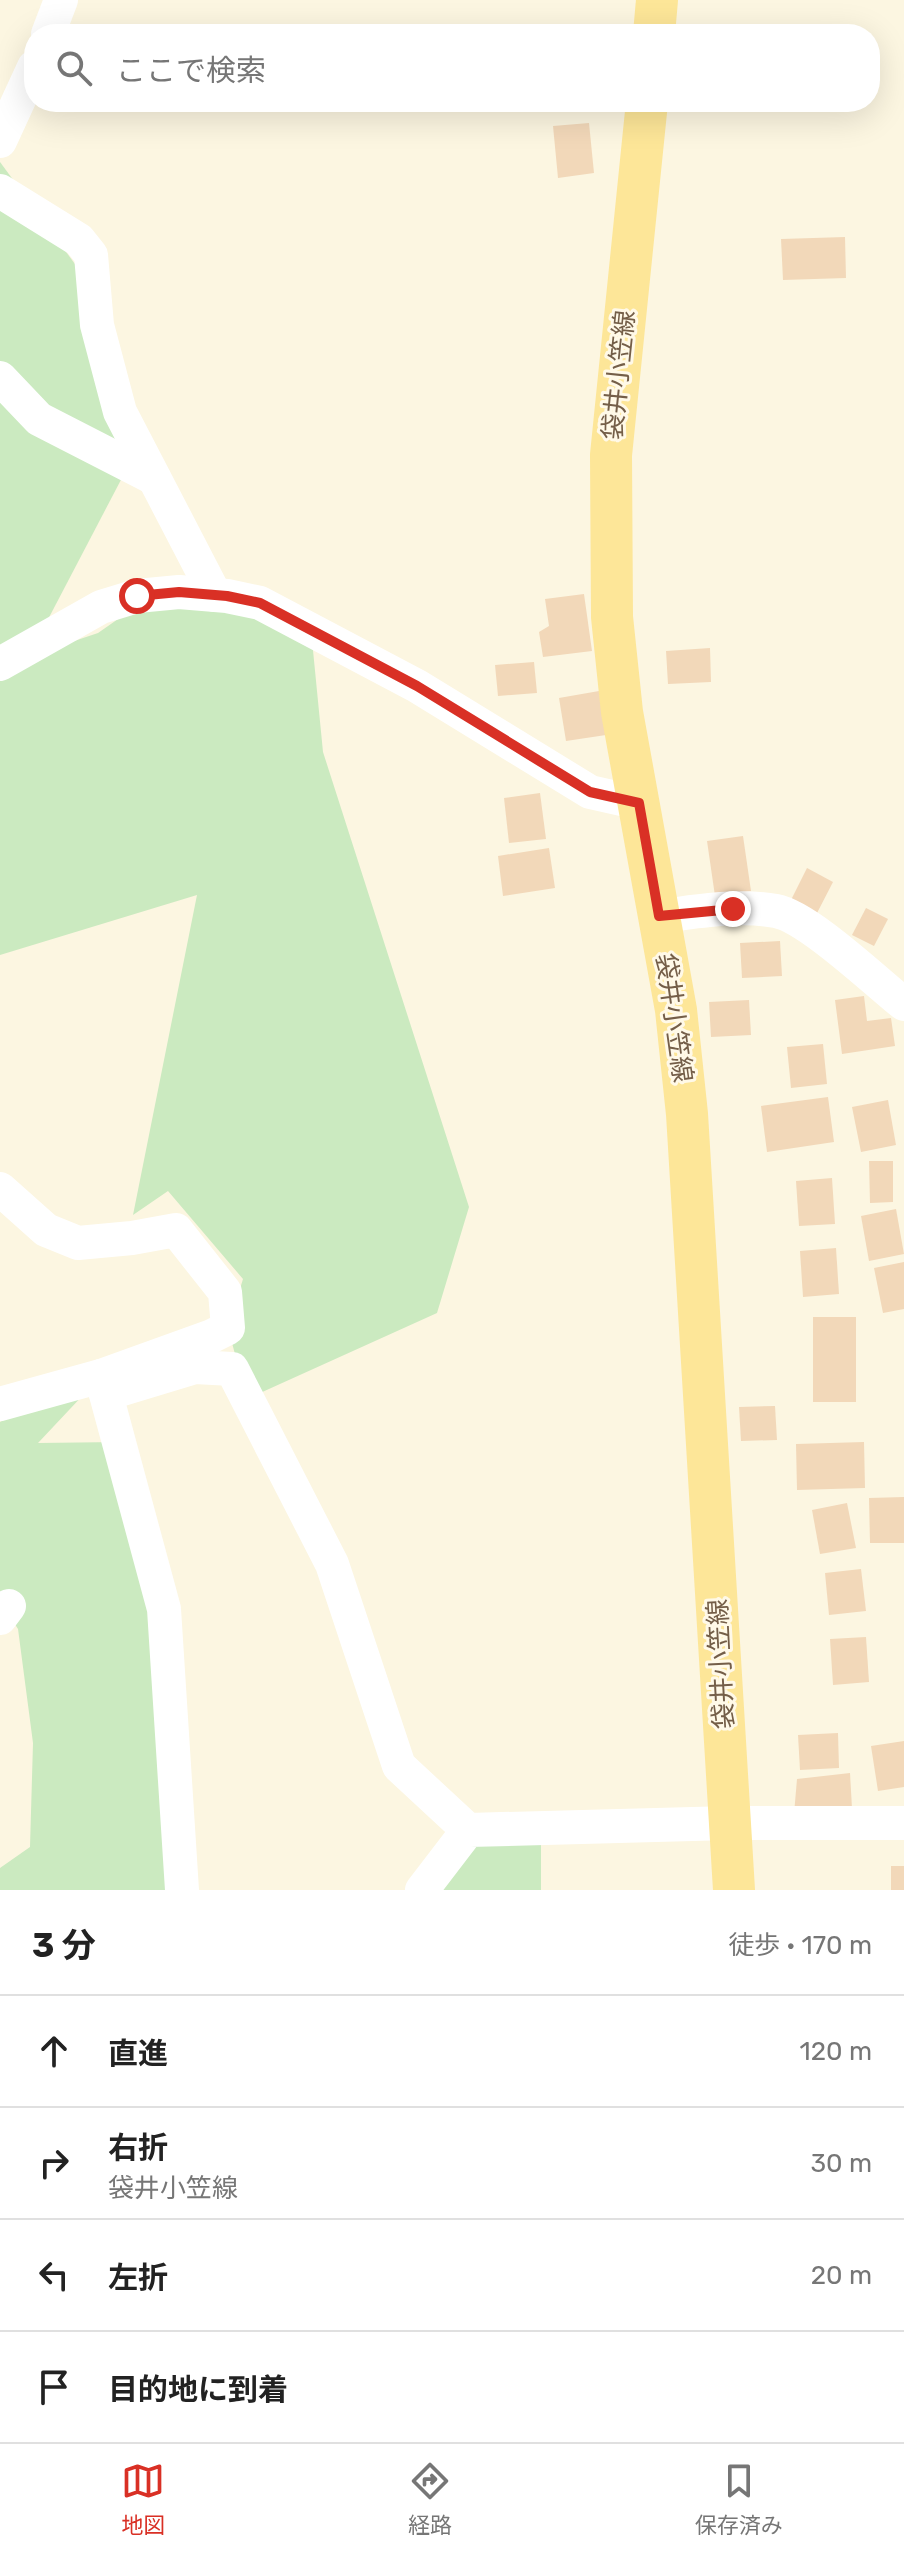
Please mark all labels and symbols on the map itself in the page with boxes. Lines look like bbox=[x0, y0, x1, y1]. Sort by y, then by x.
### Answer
street label: 袋井小笠線 bbox=[597, 309, 641, 441]
route start bbox=[119, 578, 155, 614]
route end bbox=[715, 891, 751, 927]
street label: 袋井小笠線 bbox=[650, 951, 698, 1085]
street label: 袋井小笠線 bbox=[702, 1598, 740, 1730]

